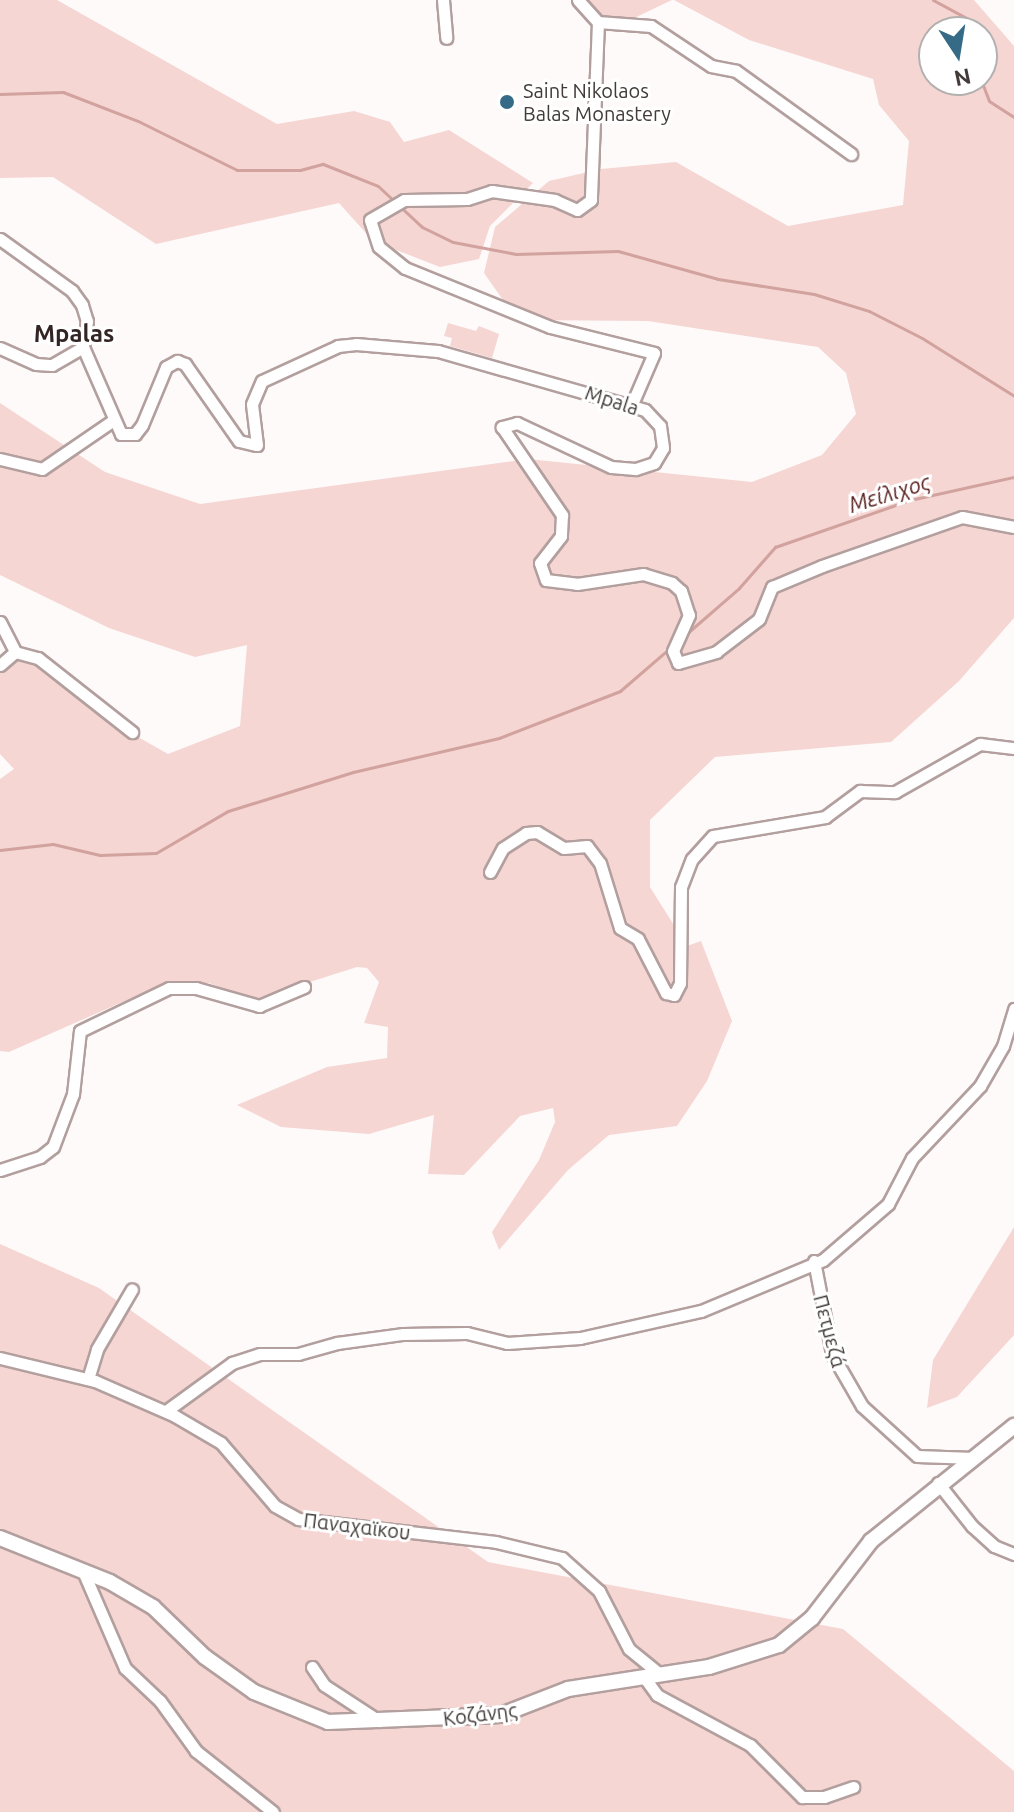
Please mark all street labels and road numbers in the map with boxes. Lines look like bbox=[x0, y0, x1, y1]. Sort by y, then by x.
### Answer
street label: Mpala bbox=[582, 380, 642, 420]
street label: Πετμεζά bbox=[809, 1292, 851, 1370]
street label: Παναχαϊκου bbox=[302, 1508, 412, 1544]
street label: Κοζάνης bbox=[442, 1698, 518, 1730]

